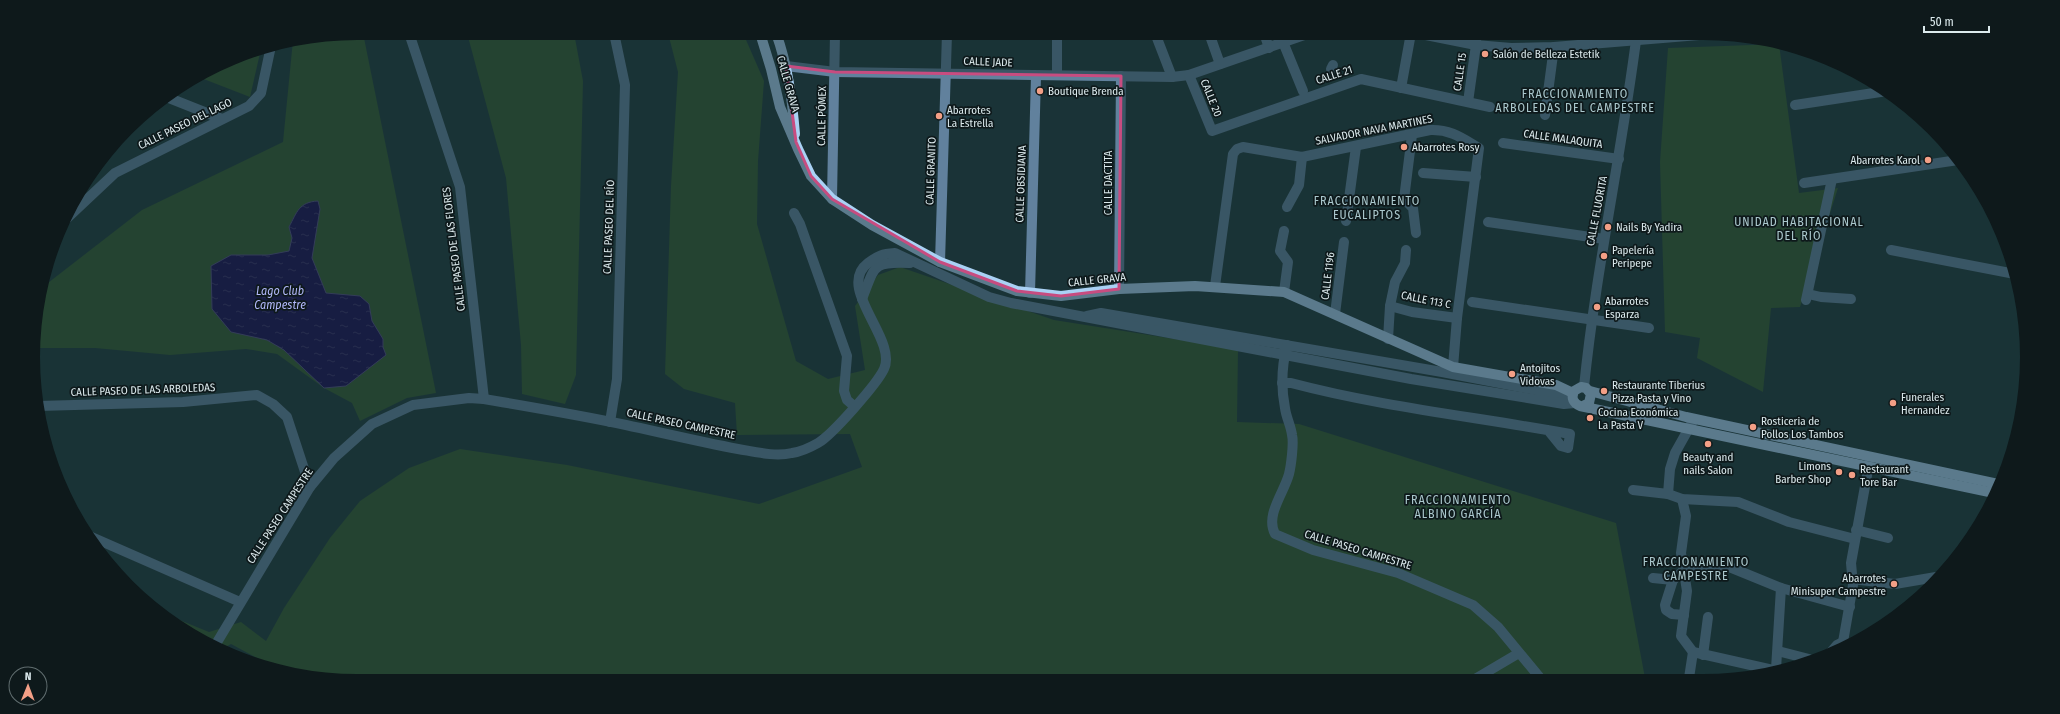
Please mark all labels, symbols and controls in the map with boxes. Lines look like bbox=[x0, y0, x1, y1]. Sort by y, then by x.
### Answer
scale bar bbox=[1924, 8, 1989, 34]
text: 50 m bbox=[1930, 15, 1954, 29]
place label: Salón de Belleza Estetik bbox=[1493, 48, 1600, 61]
marker: Salón de Belleza Estetik bbox=[1480, 49, 1490, 59]
street label: CALLE 15 bbox=[1451, 52, 1469, 92]
street label: CALLE GRAVA bbox=[774, 54, 802, 114]
street label: CALLE JADE bbox=[963, 55, 1013, 69]
street label: CALLE 21 bbox=[1314, 63, 1354, 87]
street label: CALLE 20 bbox=[1198, 77, 1225, 119]
street label: CALLE PÓMEX bbox=[814, 85, 829, 146]
place label: Boutique Brenda bbox=[1048, 85, 1124, 98]
marker: Boutique Brenda bbox=[1035, 86, 1045, 96]
district label: FRACCIONAMIENTO ARBOLEDAS DEL CAMPESTRE bbox=[1495, 87, 1655, 115]
street label: CALLE PASEO DEL LAGO bbox=[136, 96, 234, 152]
place label: Abarrotes La Estrella bbox=[947, 104, 993, 130]
marker: Abarrotes La Estrella bbox=[934, 111, 944, 121]
street label: SALVADOR NAVA MARTINES bbox=[1314, 112, 1434, 148]
street label: CALLE MALAQUITA bbox=[1523, 127, 1604, 151]
street label: CALLE GRANITO bbox=[923, 137, 939, 205]
place label: Abarrotes Rosy bbox=[1412, 141, 1479, 154]
marker: Abarrotes Rosy bbox=[1399, 142, 1409, 152]
street label: CALLE OBSIDIANA bbox=[1013, 145, 1029, 223]
street label: CALLE DACTITA bbox=[1102, 150, 1115, 215]
place label: Abarrotes Karol bbox=[1850, 154, 1920, 167]
marker: Abarrotes Karol bbox=[1923, 155, 1933, 165]
street label: CALLE FLUORITA bbox=[1584, 175, 1610, 247]
street label: CALLE PASEO DEL RÍO bbox=[600, 179, 617, 274]
street label: CALLE PASEO DE LAS FLORES bbox=[440, 186, 468, 312]
district label: FRACCIONAMIENTO EUCALIPTOS bbox=[1314, 194, 1420, 222]
district label: UNIDAD HABITACIONAL DEL RÍO bbox=[1734, 215, 1864, 243]
place label: Nails By Yadira bbox=[1616, 221, 1682, 234]
marker: Nails By Yadira bbox=[1603, 222, 1613, 232]
place label: Papelería Peripepe bbox=[1612, 244, 1654, 270]
street label: CALLE 1196 bbox=[1319, 251, 1337, 301]
marker: Papelería Peripepe bbox=[1599, 251, 1609, 261]
street label: CALLE GRAVA bbox=[1067, 270, 1127, 289]
water label: Lago Club Campestre bbox=[254, 284, 306, 312]
street label: CALLE 113 C bbox=[1400, 289, 1452, 311]
place label: Abarrotes Esparza bbox=[1605, 295, 1649, 321]
marker: Abarrotes Esparza bbox=[1592, 302, 1602, 312]
place label: Antojitos Vidovas bbox=[1520, 362, 1561, 388]
marker: Antojitos Vidovas bbox=[1507, 369, 1517, 379]
place label: Restaurante Tiberius Pizza Pasta y Vino bbox=[1612, 379, 1705, 405]
street label: CALLE PASEO DE LAS ARBOLEDAS bbox=[70, 381, 216, 399]
marker: Restaurante Tiberius Pizza Pasta y Vino bbox=[1599, 386, 1609, 396]
place label: Funerales Hernandez bbox=[1901, 391, 1950, 417]
marker: Funerales Hernandez bbox=[1888, 398, 1898, 408]
street label: CALLE PASEO CAMPESTRE bbox=[625, 406, 737, 442]
place label: Cocina Económica La Pasta V bbox=[1598, 406, 1678, 432]
marker: Cocina Económica La Pasta V bbox=[1585, 413, 1595, 423]
place label: Rosticeria de Pollos Los Tambos bbox=[1761, 415, 1844, 441]
marker: Rosticeria de Pollos Los Tambos bbox=[1748, 422, 1758, 432]
marker: Beauty and nails Salon bbox=[1703, 439, 1713, 449]
place label: Beauty and nails Salon bbox=[1683, 451, 1733, 477]
place label: Limons Barber Shop bbox=[1775, 460, 1831, 486]
place label: Restaurant Tore Bar bbox=[1860, 463, 1909, 489]
street label: CALLE PASEO CAMPESTRE bbox=[244, 466, 316, 566]
marker: Limons Barber Shop bbox=[1834, 467, 1844, 477]
marker: Restaurant Tore Bar bbox=[1847, 470, 1857, 480]
district label: FRACCIONAMIENTO ALBINO GARCÍA bbox=[1405, 493, 1511, 521]
street label: CALLE PASEO CAMPESTRE bbox=[1303, 528, 1413, 572]
district label: FRACCIONAMIENTO CAMPESTRE bbox=[1643, 555, 1749, 583]
place label: Abarrotes Minisuper Campestre bbox=[1791, 572, 1886, 598]
marker: Abarrotes Minisuper Campestre bbox=[1889, 579, 1899, 589]
north arrow bbox=[8, 666, 48, 706]
text: N bbox=[25, 670, 32, 683]

